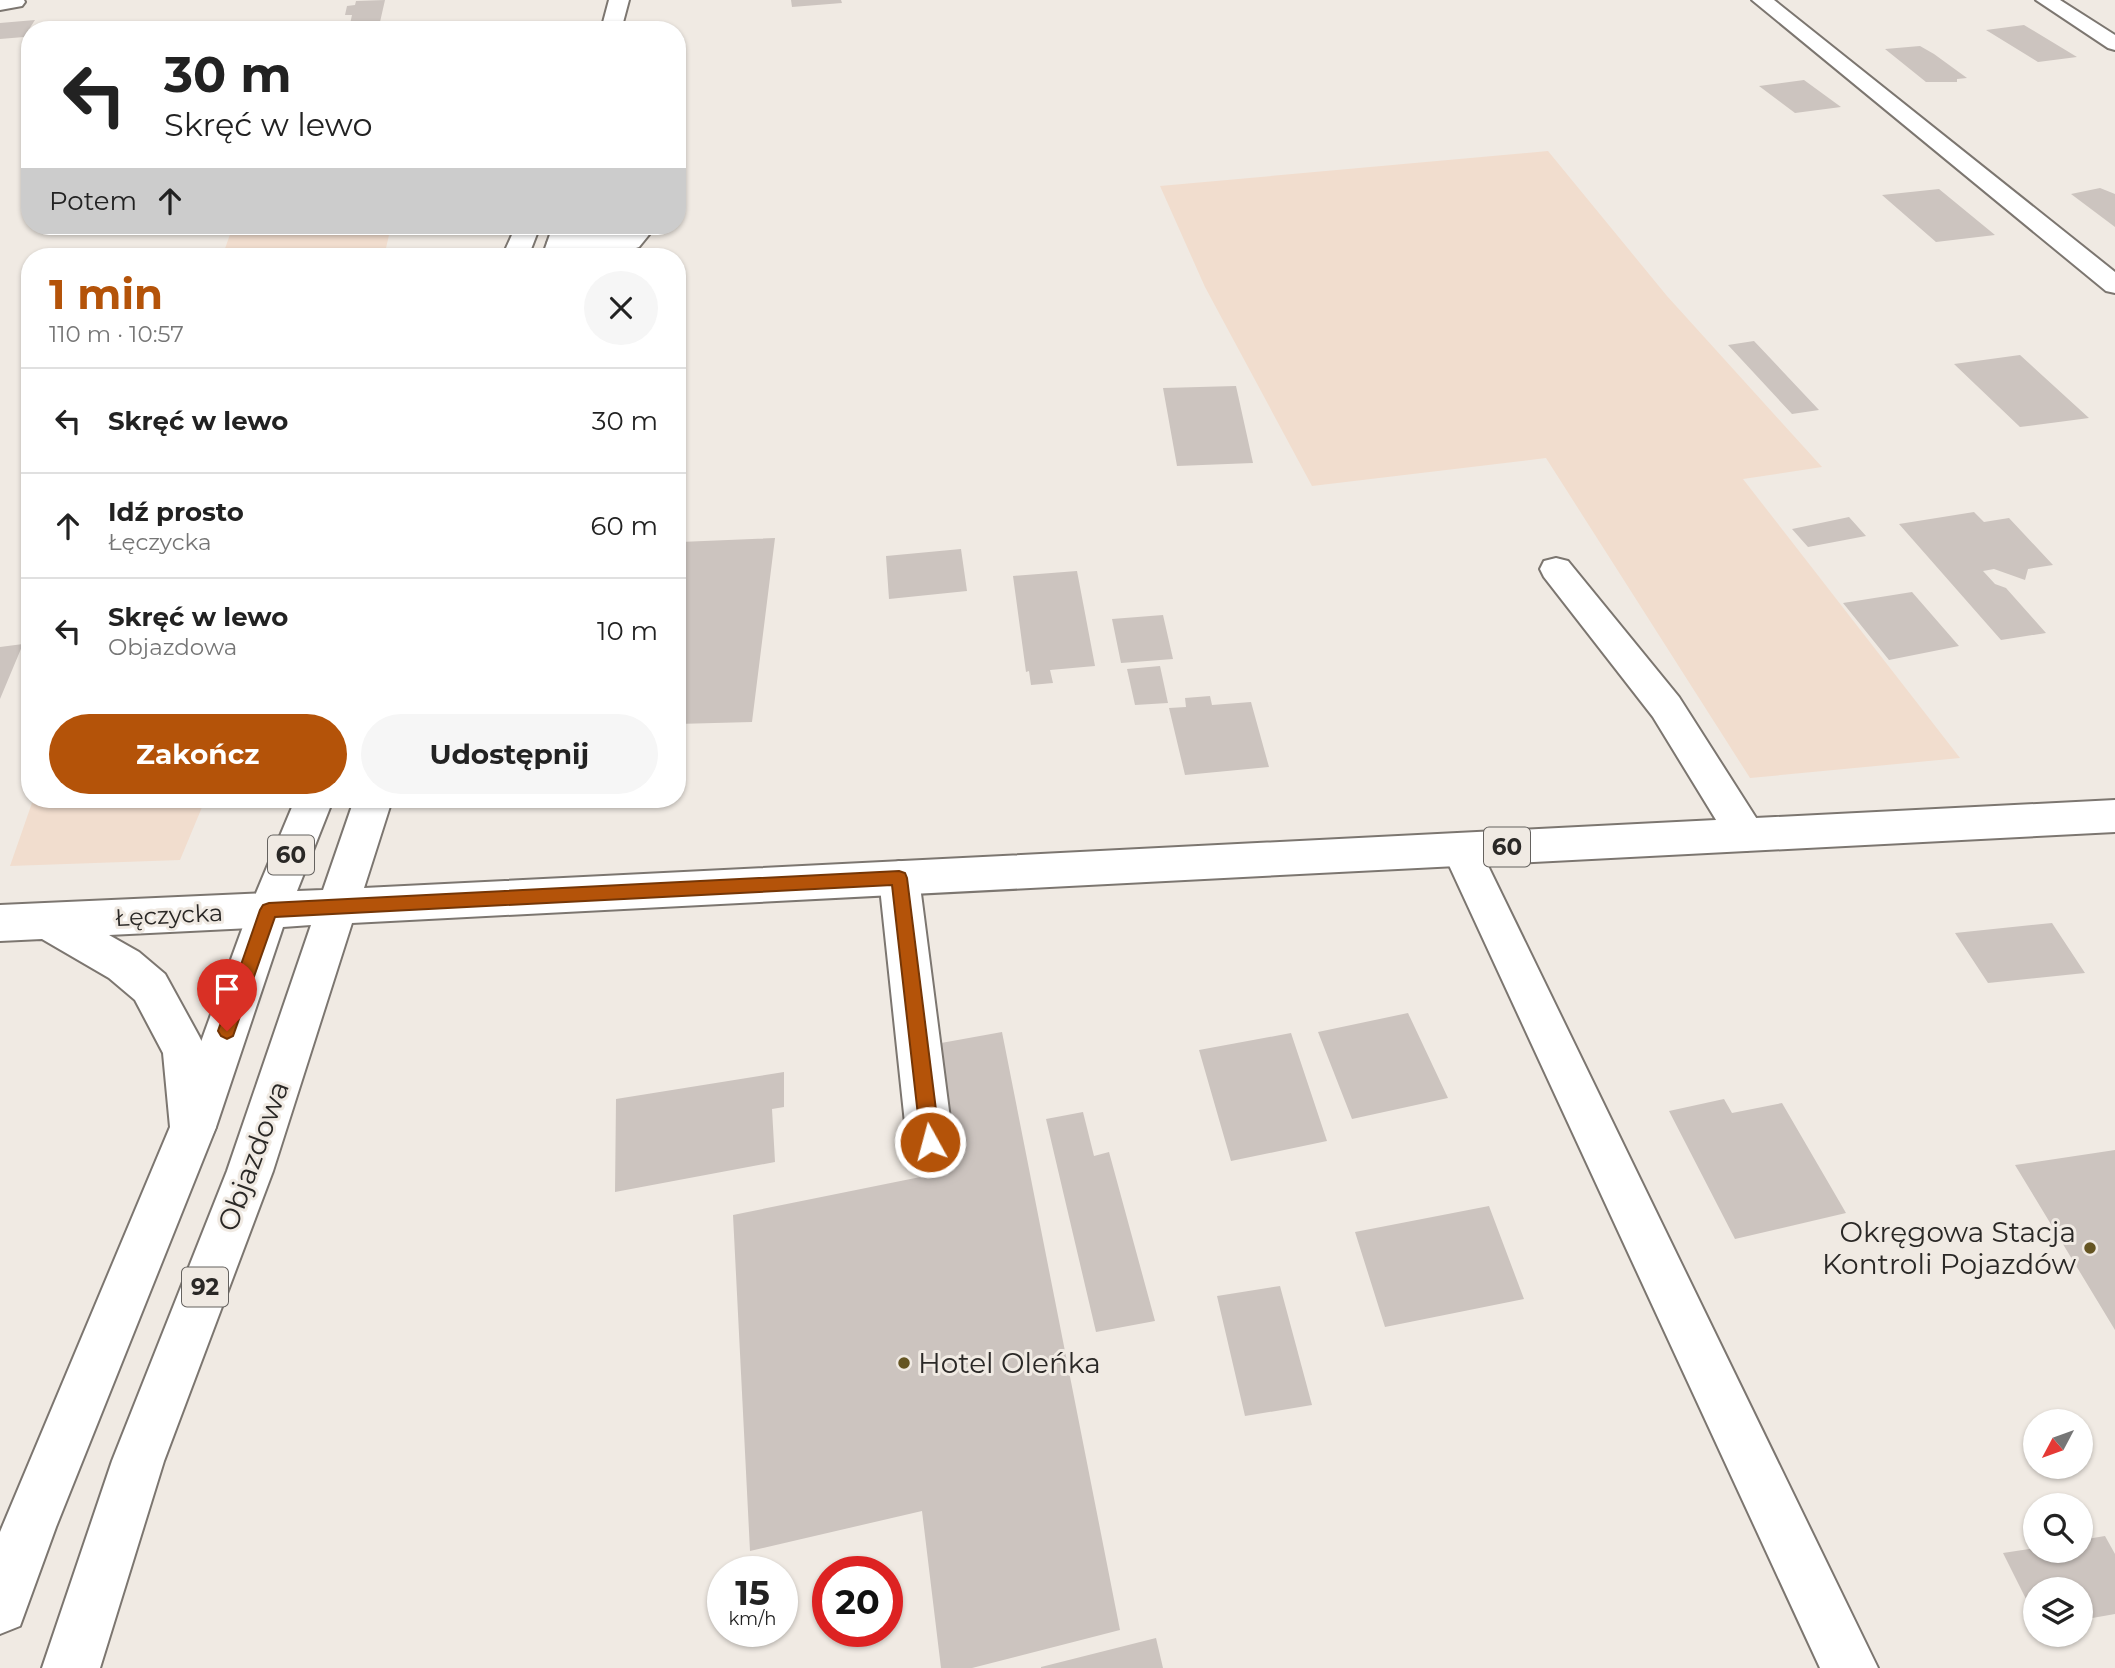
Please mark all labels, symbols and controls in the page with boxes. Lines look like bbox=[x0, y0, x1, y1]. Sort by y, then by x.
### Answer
text: 30 m bbox=[164, 45, 292, 104]
icon: left bbox=[49, 49, 140, 140]
text: Skręć w lewo bbox=[164, 105, 373, 144]
icon: ahead bbox=[151, 182, 189, 220]
text: Potem bbox=[49, 185, 137, 217]
text: 1 min bbox=[49, 268, 163, 320]
button: close bbox=[584, 271, 658, 345]
text: 110 m · 10:57 bbox=[49, 320, 184, 348]
icon: left bbox=[49, 402, 87, 440]
text: Skręć w lewo bbox=[108, 405, 288, 437]
text: 30 m bbox=[592, 405, 658, 437]
text: Idź prosto bbox=[108, 496, 244, 528]
icon: ahead bbox=[49, 507, 87, 545]
text: 60 m bbox=[591, 510, 658, 542]
text: Łęczycka bbox=[108, 528, 212, 556]
text: Skręć w lewo bbox=[108, 601, 288, 633]
icon: left bbox=[49, 612, 87, 650]
text: 10 m bbox=[597, 615, 658, 647]
text: Objazdowa bbox=[108, 633, 237, 661]
button: Zakończ bbox=[49, 714, 347, 794]
button: Udostępnij bbox=[361, 714, 658, 794]
road number: 60 bbox=[1484, 828, 1530, 866]
road number: 60 bbox=[268, 835, 314, 874]
street label: Łęczycka bbox=[114, 898, 224, 932]
pin bbox=[197, 959, 257, 1031]
icon: arrive bbox=[208, 970, 246, 1008]
street label: Objazdowa bbox=[210, 1076, 296, 1236]
position arrow bbox=[893, 1105, 967, 1179]
place label: Okręgowa Stacja Kontroli Pojazdów bbox=[1822, 1215, 2076, 1281]
marker: Okręgowa Stacja Kontroli Pojazdów bbox=[2082, 1240, 2098, 1256]
road number: 92 bbox=[182, 1268, 228, 1306]
place label: Hotel Oleńka bbox=[918, 1346, 1101, 1380]
marker: Hotel Oleńka bbox=[896, 1355, 912, 1371]
north arrow bbox=[2023, 1409, 2093, 1479]
map controls bbox=[2023, 1409, 2093, 1647]
button: search bbox=[2023, 1493, 2093, 1563]
speed limit sign: 20 bbox=[812, 1556, 903, 1647]
text: 15 bbox=[735, 1571, 770, 1614]
button: layers bbox=[2023, 1577, 2093, 1647]
text: km/h bbox=[728, 1608, 777, 1630]

